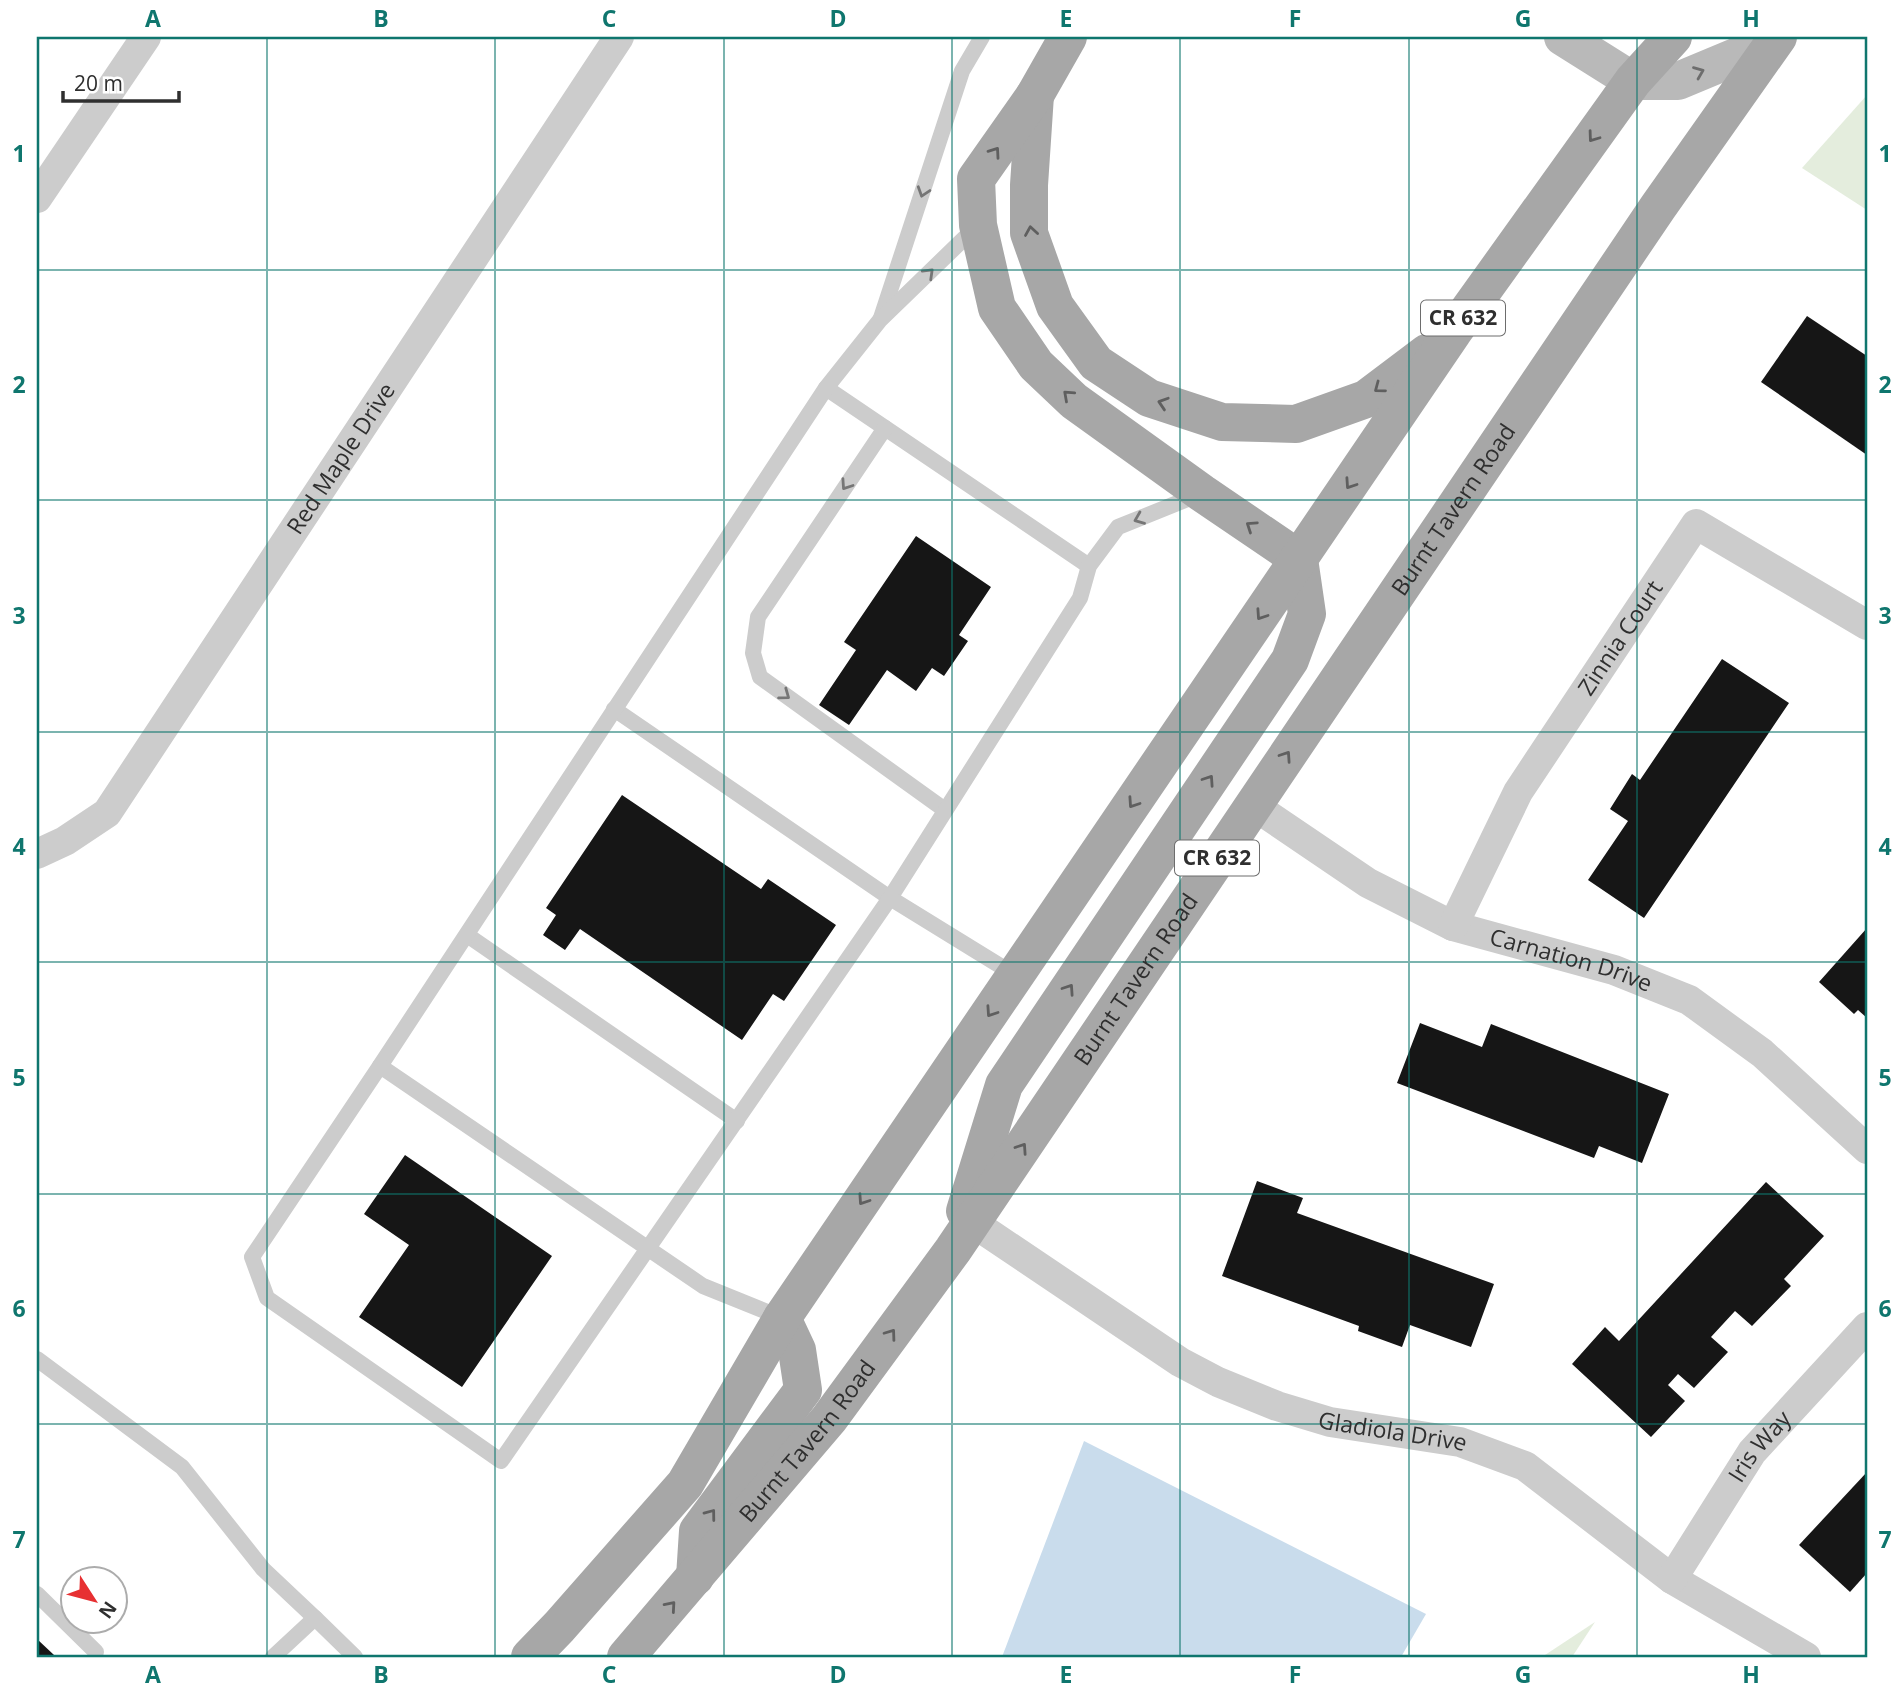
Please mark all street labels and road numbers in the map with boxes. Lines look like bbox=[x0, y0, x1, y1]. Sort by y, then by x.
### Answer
road number: CR 632 bbox=[1421, 300, 1505, 336]
street label: Red Maple Drive bbox=[278, 376, 402, 540]
street label: Burnt Tavern Road bbox=[1383, 417, 1522, 601]
street label: Zinnia Court bbox=[1570, 574, 1669, 701]
road number: CR 632 bbox=[1175, 840, 1259, 876]
street label: Burnt Tavern Road bbox=[1066, 887, 1205, 1071]
street label: Carnation Drive bbox=[1487, 920, 1657, 999]
street label: Burnt Tavern Road bbox=[731, 1353, 882, 1529]
street label: Gladiola Drive bbox=[1314, 1402, 1472, 1458]
street label: Iris Way bbox=[1720, 1403, 1798, 1488]

